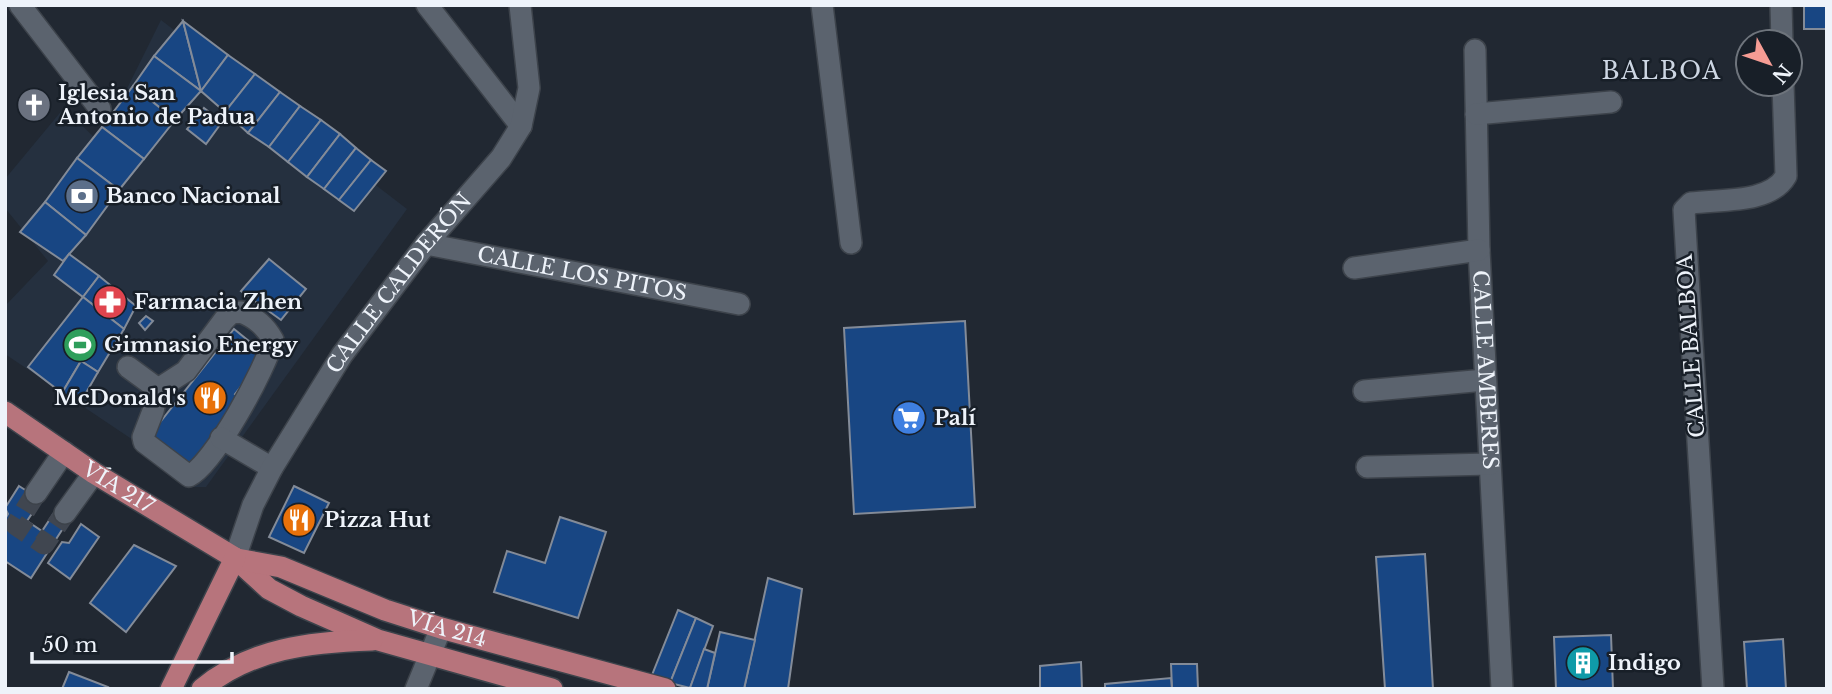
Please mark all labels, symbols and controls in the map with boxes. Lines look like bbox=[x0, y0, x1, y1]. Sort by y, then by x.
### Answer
north arrow bbox=[1734, 28, 1804, 98]
district label: BALBOA bbox=[1602, 57, 1722, 85]
text: N bbox=[1767, 59, 1796, 88]
place label: Iglesia San Antonio de Padua bbox=[57, 80, 255, 130]
church icon: Iglesia San Antonio de Padua bbox=[15, 86, 53, 124]
bank icon: Banco Nacional bbox=[63, 177, 101, 215]
place label: Banco Nacional bbox=[106, 183, 281, 209]
street label: CALLE CALDERÓN bbox=[321, 188, 477, 378]
street label: CALLE LOS PITOS bbox=[475, 241, 689, 307]
street label: CALLE BALBOA bbox=[1672, 253, 1710, 439]
street label: CALLE AMBERES bbox=[1467, 269, 1503, 470]
pharmacy icon: Farmacia Zhen bbox=[91, 283, 129, 321]
place label: Farmacia Zhen bbox=[134, 289, 302, 315]
sports icon: Gimnasio Energy bbox=[61, 326, 99, 364]
place label: Gimnasio Energy bbox=[104, 332, 298, 358]
restaurant icon: McDonald's bbox=[191, 379, 229, 417]
place label: McDonald's bbox=[54, 385, 186, 411]
supermarket icon: Palí bbox=[890, 399, 928, 437]
place label: Palí bbox=[934, 405, 976, 431]
street label: VÍA 217 bbox=[76, 455, 159, 519]
restaurant icon: Pizza Hut bbox=[280, 501, 318, 539]
place label: Pizza Hut bbox=[324, 507, 430, 533]
street label: VÍA 214 bbox=[403, 605, 489, 653]
scale bar bbox=[32, 620, 231, 664]
text: 50 m bbox=[42, 632, 98, 658]
building icon: Indigo bbox=[1564, 644, 1602, 682]
place label: Indigo bbox=[1608, 650, 1681, 676]

